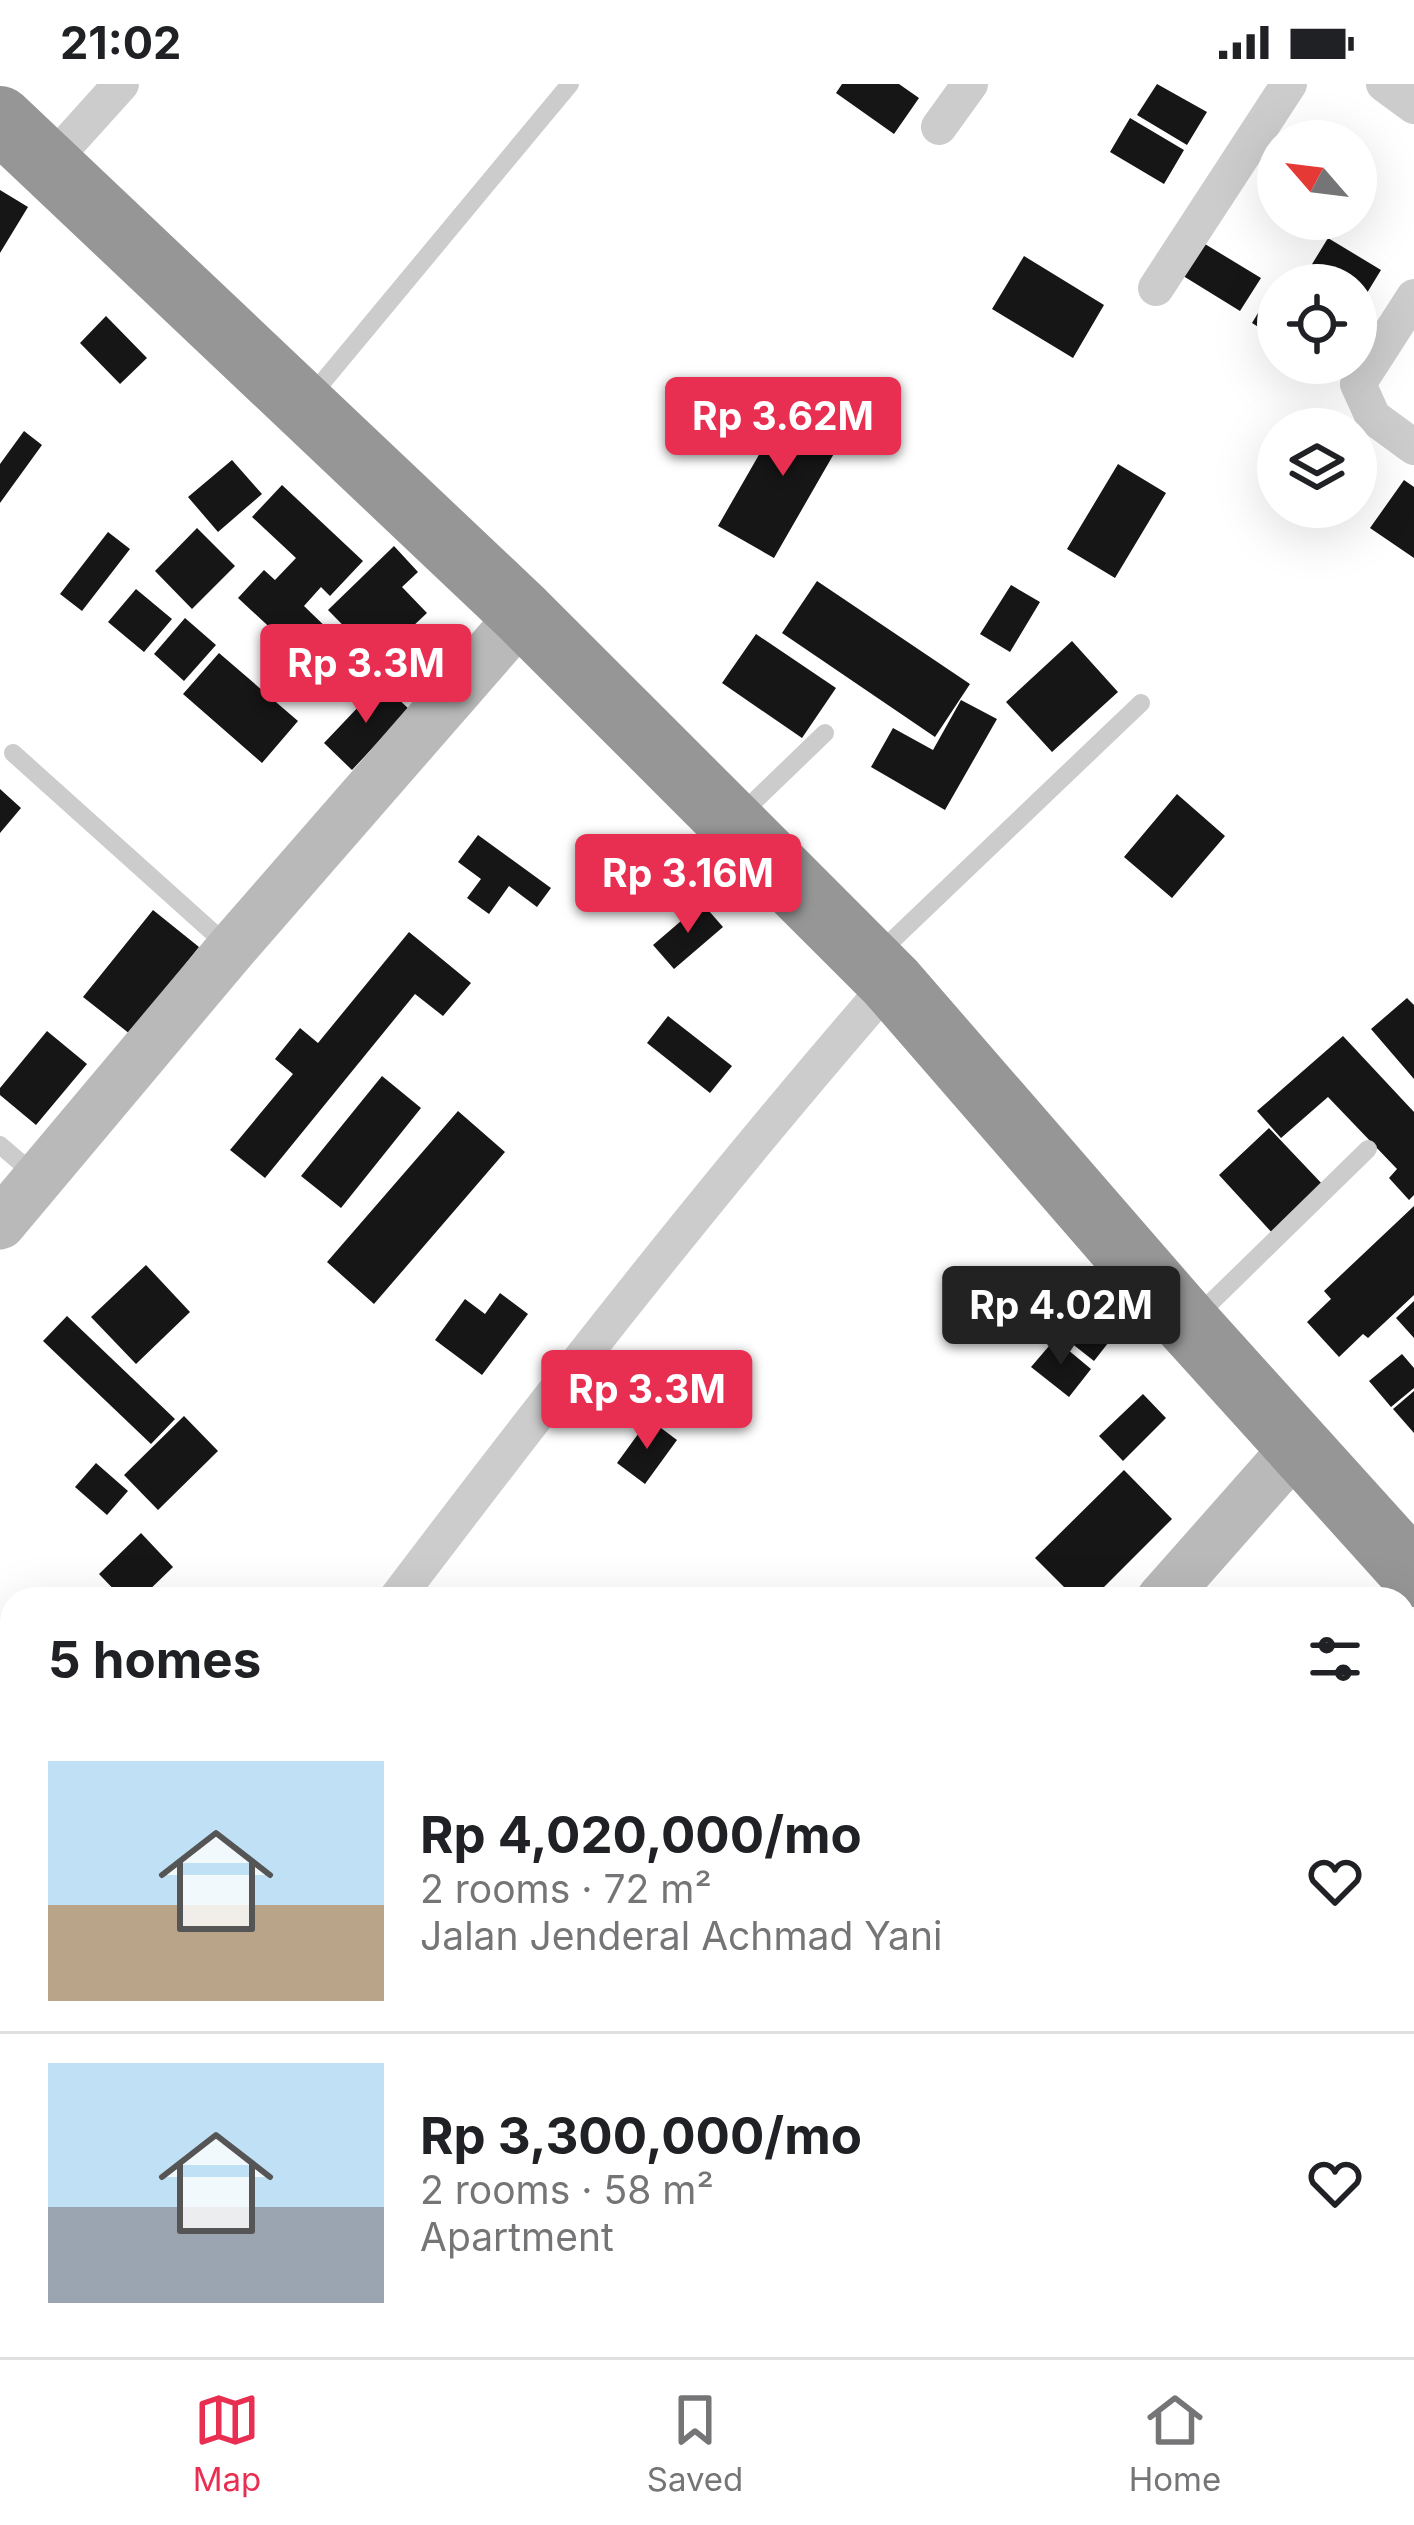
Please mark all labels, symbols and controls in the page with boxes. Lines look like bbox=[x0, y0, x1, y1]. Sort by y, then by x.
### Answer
text: 21:02 bbox=[60, 15, 181, 70]
north arrow bbox=[1257, 120, 1377, 240]
map controls bbox=[1257, 120, 1377, 528]
button: locate bbox=[1257, 264, 1377, 384]
pin: Rp 3.62M bbox=[659, 377, 907, 479]
text: Rp 3.62M bbox=[692, 392, 874, 439]
button: layers bbox=[1257, 408, 1377, 528]
pin: Rp 3.3M bbox=[255, 624, 477, 726]
text: Rp 3.3M bbox=[287, 639, 445, 686]
pin: Rp 3.16M bbox=[564, 834, 812, 936]
text: Rp 3.16M bbox=[602, 849, 774, 896]
pin: Rp 4.02M bbox=[937, 1266, 1185, 1368]
text: Rp 4.02M bbox=[969, 1281, 1153, 1328]
pin: Rp 3.3M bbox=[536, 1350, 758, 1452]
text: Rp 3.3M bbox=[568, 1365, 726, 1412]
icon: filters bbox=[1302, 1626, 1368, 1692]
text: 5 homes bbox=[48, 1629, 261, 1690]
text: Rp 4,020,000/mo bbox=[420, 1804, 862, 1865]
icon: home bbox=[144, 1809, 288, 1953]
icon: heart bbox=[1302, 1848, 1368, 1914]
text: 2 rooms · 72 m² bbox=[420, 1865, 712, 1912]
text: Jalan Jenderal Achmad Yani bbox=[420, 1912, 942, 1959]
text: Rp 3,300,000/mo bbox=[420, 2105, 862, 2166]
icon: home bbox=[144, 2111, 288, 2255]
icon: heart bbox=[1302, 2150, 1368, 2216]
text: 2 rooms · 58 m² bbox=[420, 2166, 714, 2213]
text: Apartment bbox=[420, 2213, 614, 2260]
tab: Map bbox=[193, 2387, 261, 2499]
tab: Saved bbox=[647, 2387, 743, 2499]
tab: Home bbox=[1129, 2387, 1221, 2499]

